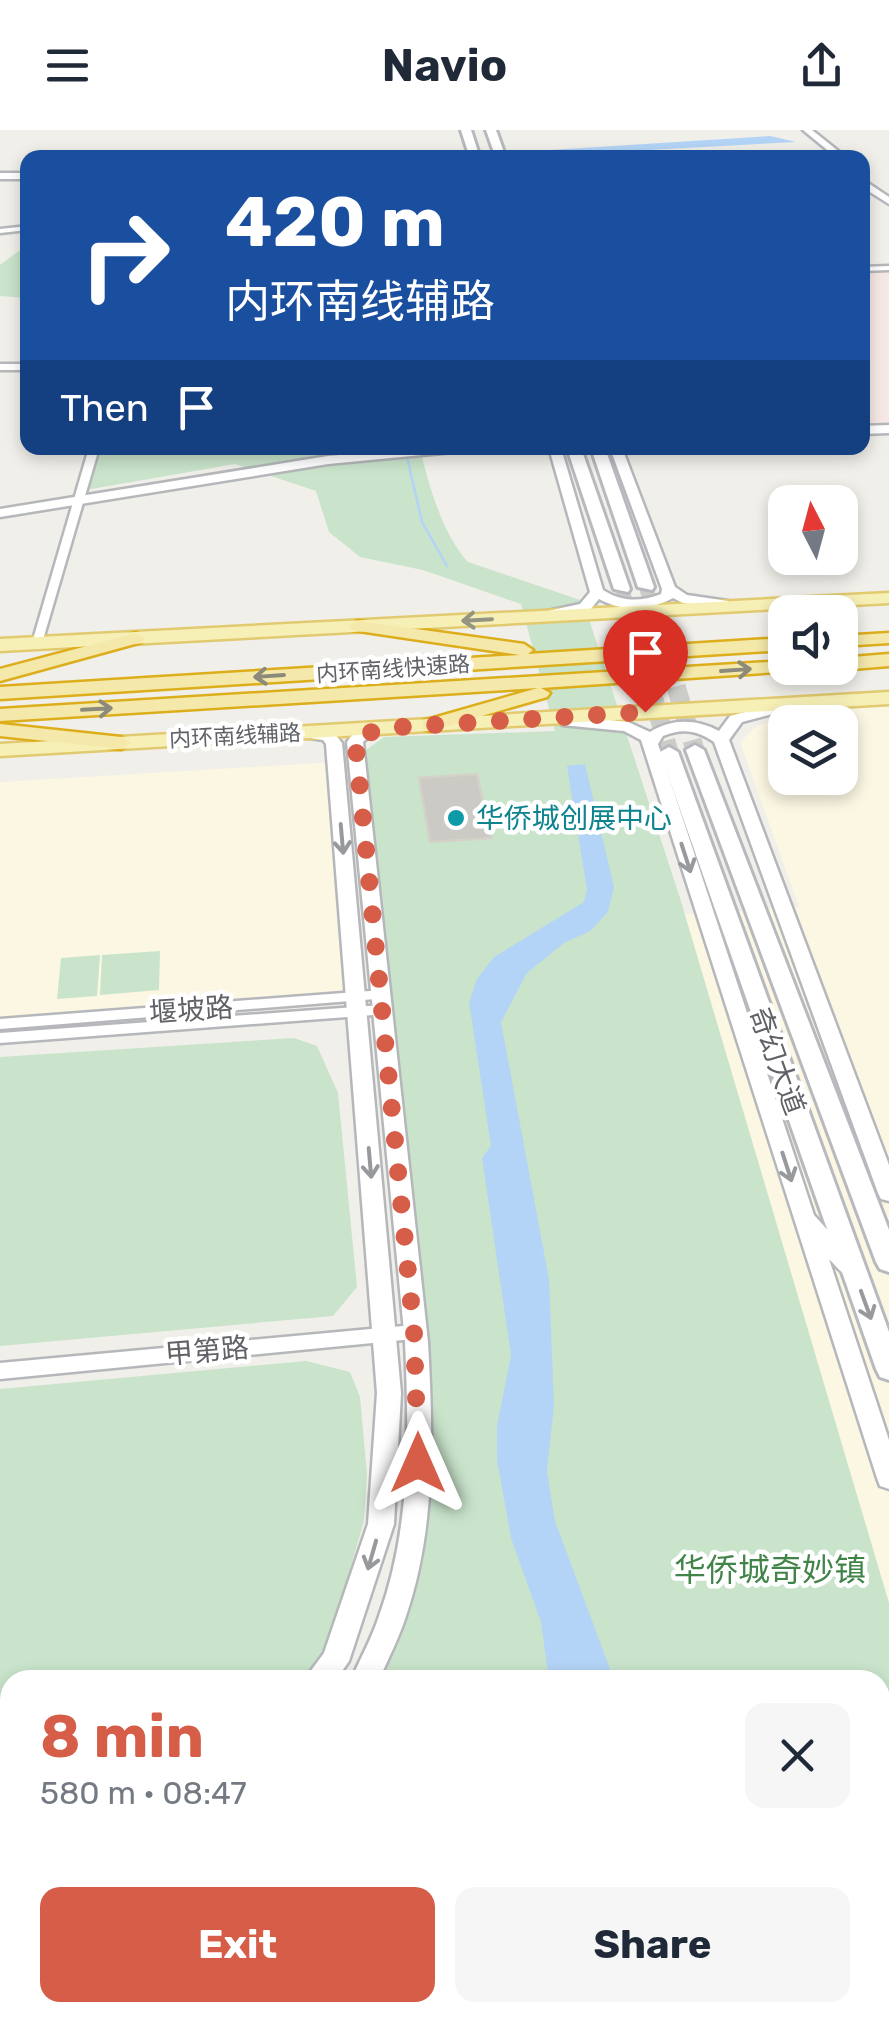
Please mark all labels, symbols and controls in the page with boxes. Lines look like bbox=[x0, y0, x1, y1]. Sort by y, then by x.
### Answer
icon: menu bbox=[40, 38, 95, 93]
icon: share bbox=[794, 38, 849, 93]
text: Navio bbox=[382, 39, 507, 92]
text: 420 m bbox=[225, 181, 445, 264]
icon: right bbox=[60, 190, 190, 320]
text: 内环南线辅路 bbox=[225, 275, 495, 328]
icon: arrive bbox=[169, 380, 224, 435]
text: Then bbox=[60, 385, 149, 431]
north arrow bbox=[768, 485, 858, 575]
map controls bbox=[768, 485, 858, 795]
button: sound bbox=[768, 595, 858, 685]
pin bbox=[603, 610, 688, 713]
one-way arrow bbox=[462, 611, 494, 630]
icon: arrive bbox=[618, 625, 673, 680]
street label: 内环南线快速路 bbox=[315, 650, 471, 688]
one-way arrow bbox=[720, 660, 752, 679]
one-way arrow bbox=[253, 667, 285, 686]
one-way arrow bbox=[81, 699, 113, 718]
button: layers bbox=[768, 705, 858, 795]
street label: 内环南线辅路 bbox=[168, 719, 302, 753]
place label: 华侨城创展中心 bbox=[476, 802, 672, 835]
marker: 华侨城创展中心 bbox=[445, 807, 467, 829]
one-way arrow bbox=[333, 822, 352, 854]
one-way arrow bbox=[678, 842, 696, 874]
street label: 堰坡路 bbox=[148, 991, 234, 1029]
street label: 奇幻大道 bbox=[742, 1003, 812, 1119]
one-way arrow bbox=[360, 1146, 379, 1178]
one-way arrow bbox=[779, 1151, 797, 1183]
one-way arrow bbox=[858, 1289, 876, 1320]
street label: 甲第路 bbox=[164, 1331, 250, 1371]
position arrow bbox=[366, 1411, 470, 1515]
one-way arrow bbox=[362, 1539, 380, 1571]
park label: 华侨城奇妙镇 bbox=[674, 1551, 866, 1589]
text: 8 min bbox=[40, 1701, 204, 1772]
button: close bbox=[745, 1703, 850, 1808]
text: 580 m · 08:47 bbox=[40, 1774, 247, 1812]
button: Exit bbox=[40, 1887, 435, 2002]
button: Share bbox=[455, 1887, 850, 2002]

